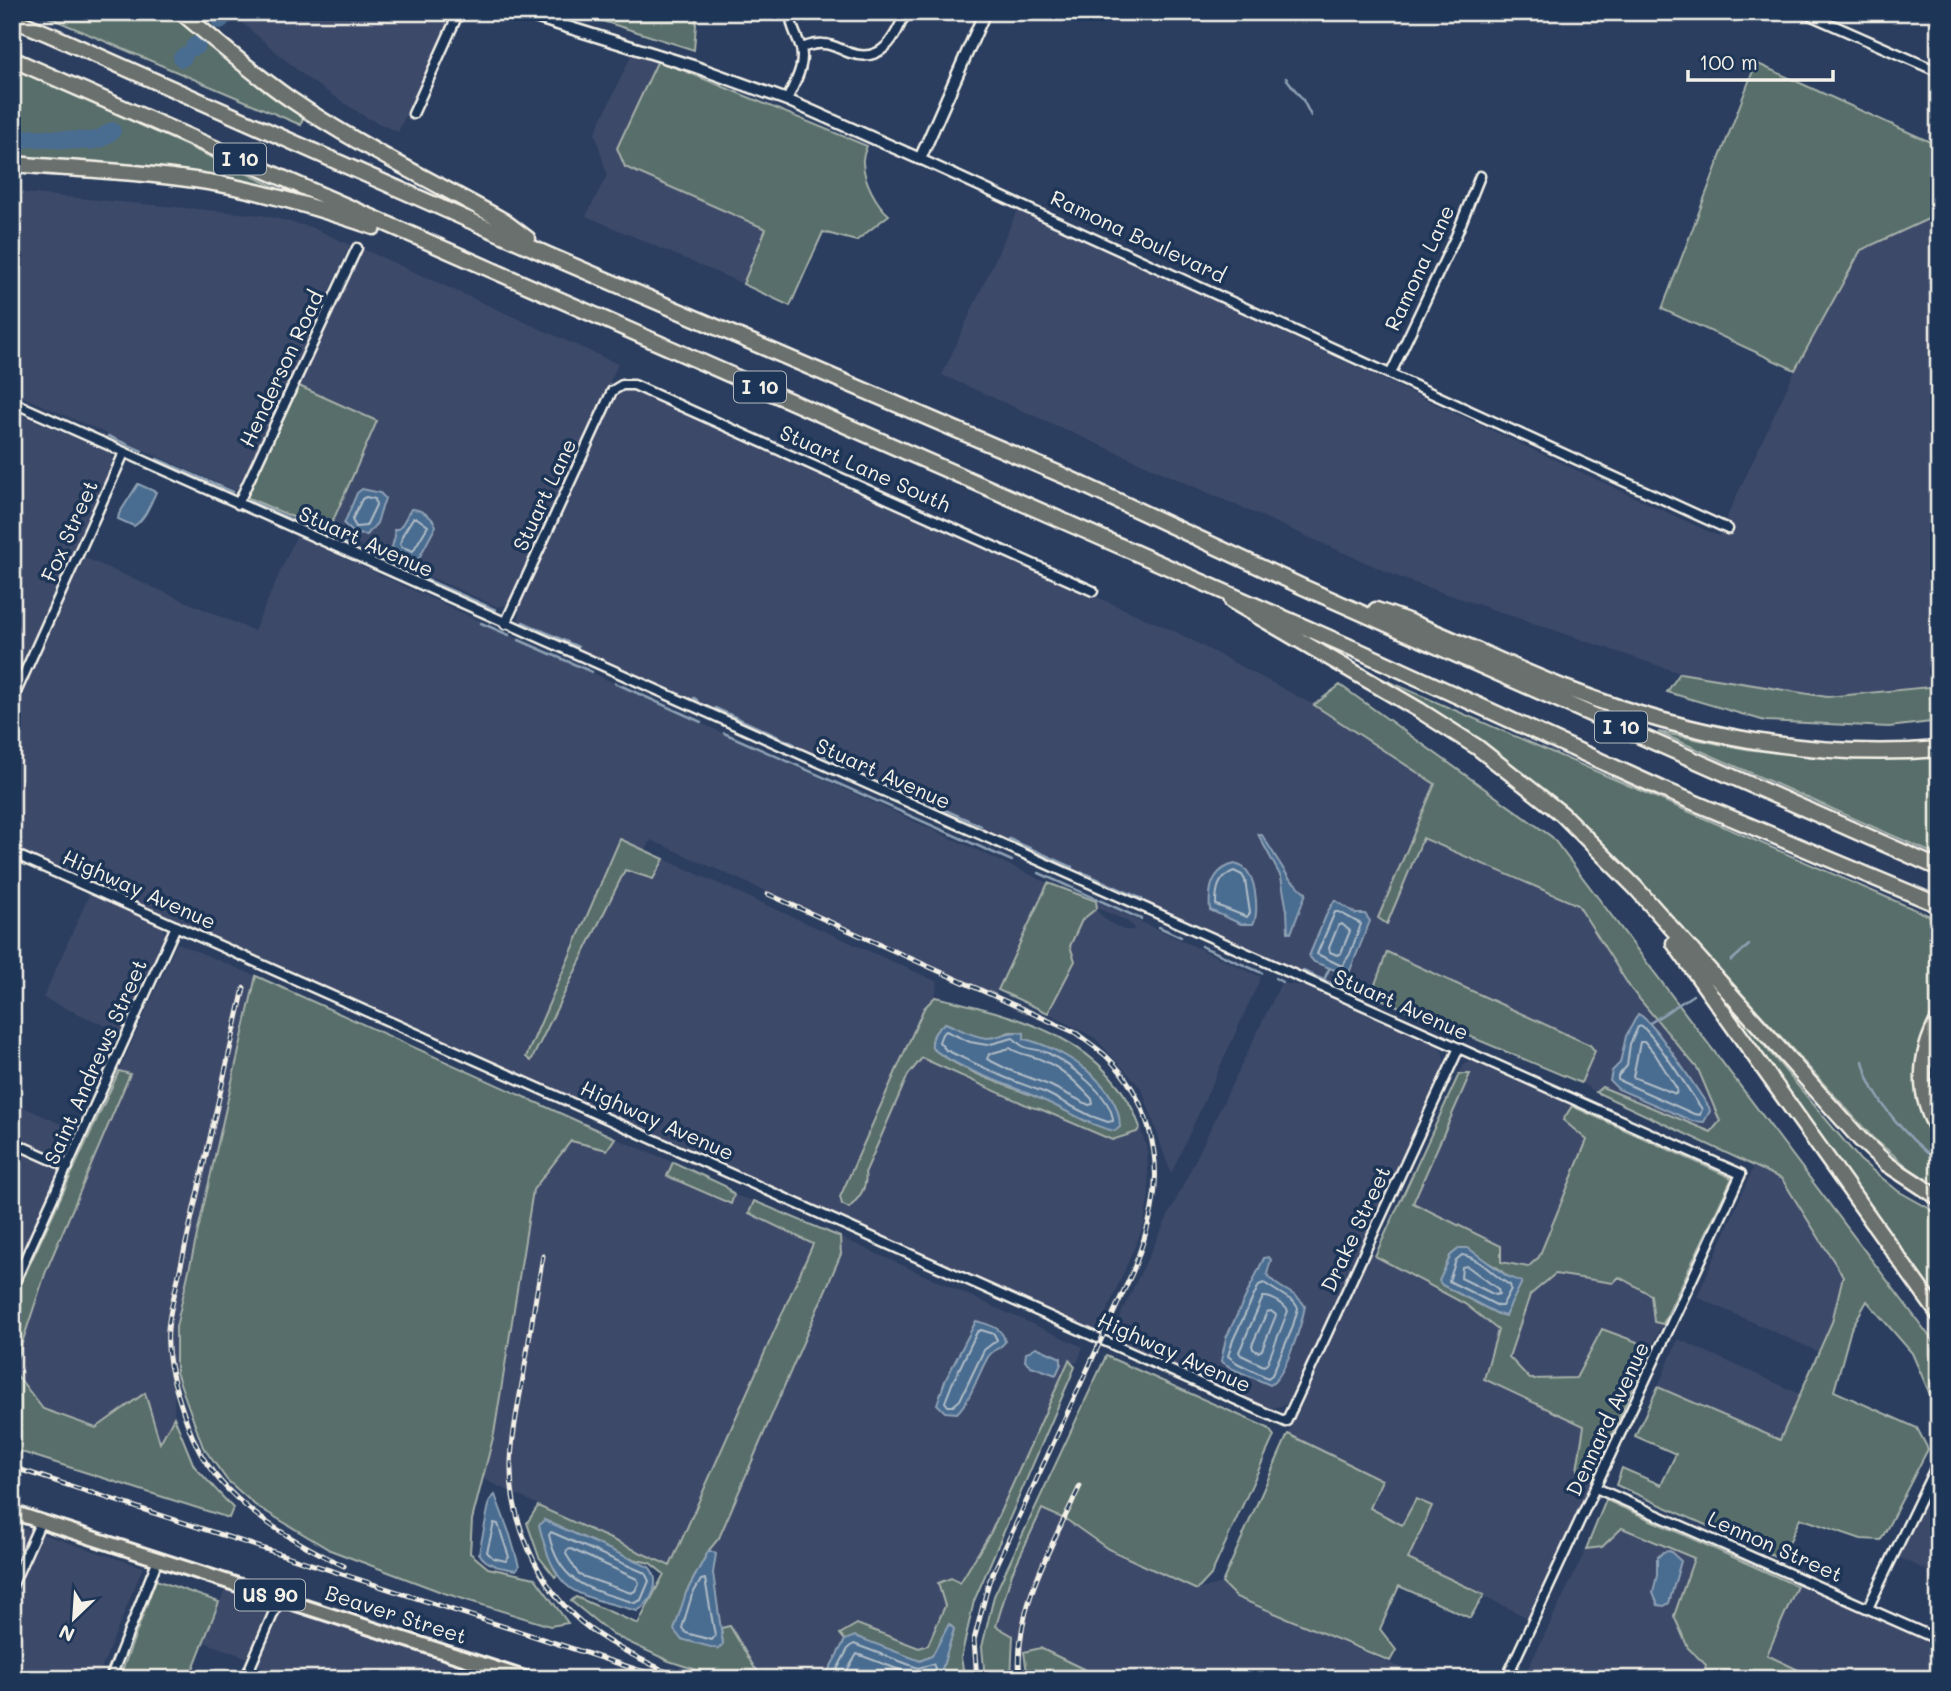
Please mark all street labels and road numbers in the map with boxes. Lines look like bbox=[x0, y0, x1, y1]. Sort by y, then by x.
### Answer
road number: I 10 bbox=[214, 144, 266, 174]
street label: Ramona Boulevard bbox=[1047, 183, 1231, 288]
street label: Ramona Lane bbox=[1378, 200, 1460, 335]
street label: Henderson Road bbox=[233, 286, 329, 451]
road number: I 10 bbox=[734, 372, 786, 402]
street label: Stuart Lane South bbox=[776, 418, 955, 517]
street label: Stuart Lane bbox=[506, 434, 581, 555]
street label: Fox Street bbox=[34, 475, 103, 585]
street label: Stuart Avenue bbox=[295, 499, 438, 582]
road number: I 10 bbox=[1595, 712, 1647, 742]
street label: Stuart Avenue bbox=[812, 731, 955, 814]
street label: Highway Avenue bbox=[59, 843, 221, 935]
street label: Saint Andrews Street bbox=[37, 954, 152, 1168]
street label: Stuart Avenue bbox=[1330, 962, 1473, 1045]
street label: Highway Avenue bbox=[577, 1074, 739, 1166]
street label: Drake Street bbox=[1314, 1161, 1396, 1296]
street label: Highway Avenue bbox=[1094, 1306, 1256, 1398]
street label: Dennard Avenue bbox=[1559, 1337, 1654, 1500]
street label: Lennon Street bbox=[1704, 1504, 1847, 1587]
street label: Beaver Street bbox=[322, 1578, 471, 1649]
road number: US 90 bbox=[235, 1580, 305, 1610]

